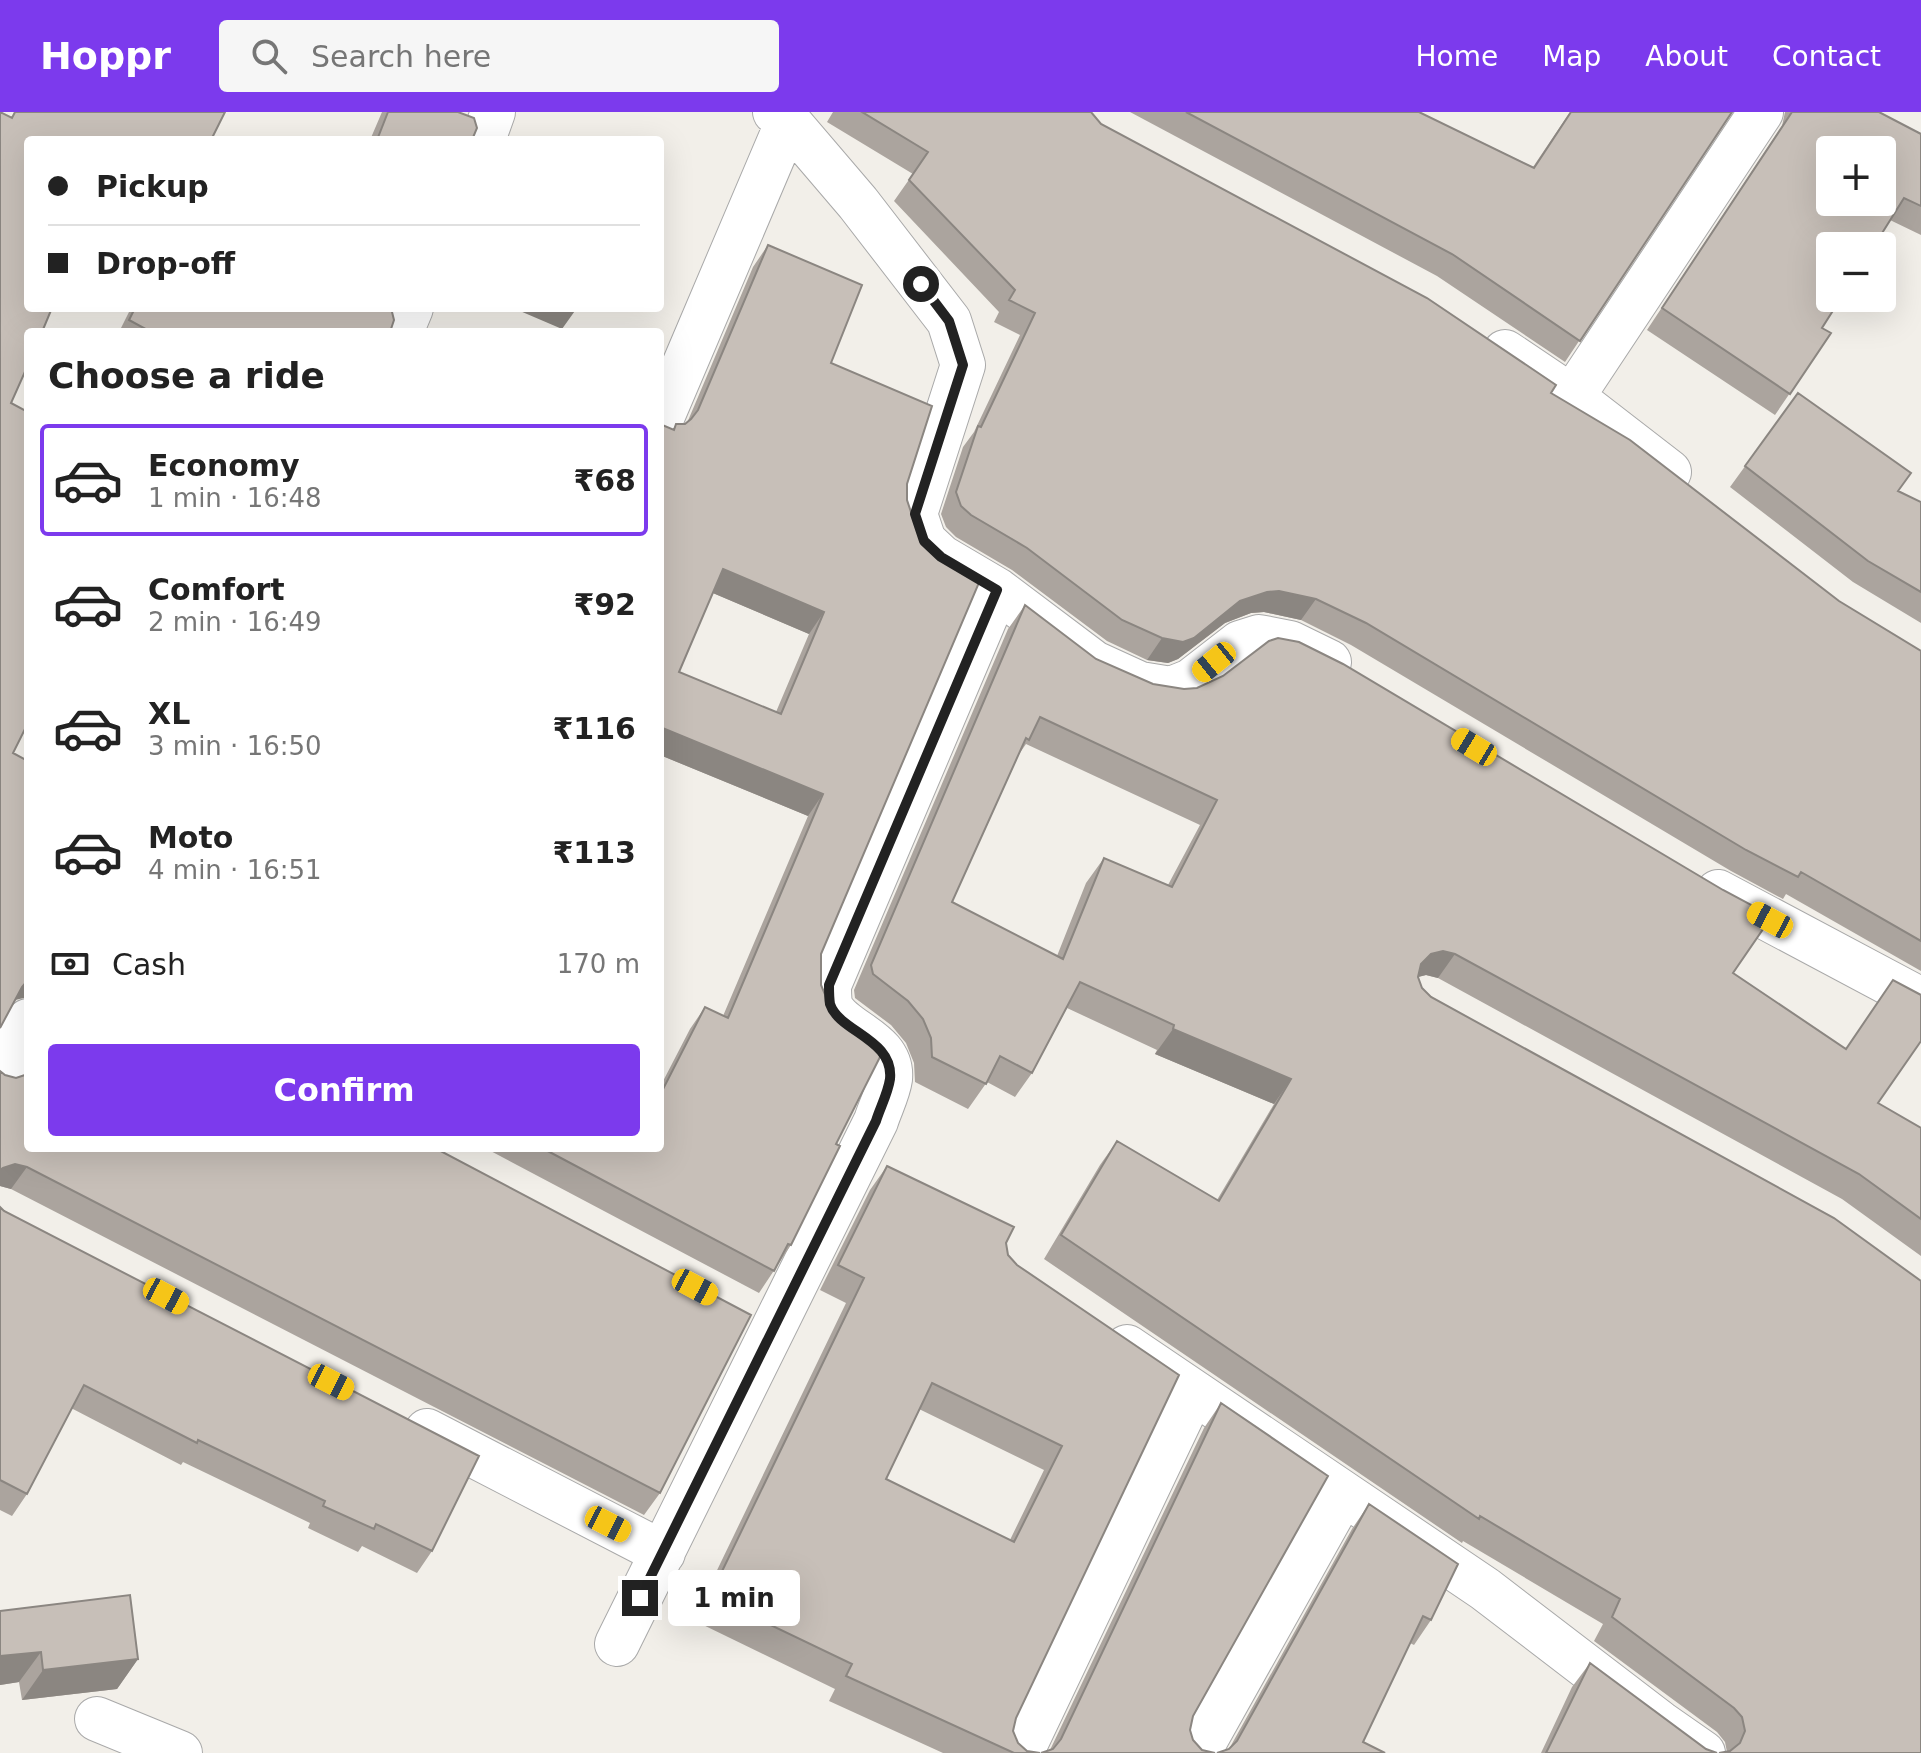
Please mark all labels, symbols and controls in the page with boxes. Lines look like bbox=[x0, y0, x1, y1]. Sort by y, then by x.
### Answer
search box bbox=[219, 20, 779, 92]
text: Hoppr bbox=[40, 34, 171, 78]
icon: search bbox=[247, 34, 291, 78]
text: Search here bbox=[311, 39, 491, 74]
text: Home bbox=[1415, 40, 1498, 73]
text: Map bbox=[1542, 40, 1601, 73]
text: About bbox=[1645, 40, 1728, 73]
text: Contact bbox=[1772, 40, 1881, 73]
map controls bbox=[1816, 136, 1896, 312]
button: + bbox=[1816, 136, 1896, 216]
text: Pickup bbox=[96, 169, 209, 204]
button: − bbox=[1816, 232, 1896, 312]
text: Drop-off bbox=[96, 246, 235, 281]
route start bbox=[903, 266, 939, 302]
text: Choose a ride bbox=[48, 355, 325, 396]
icon: car bbox=[52, 444, 124, 516]
text: Economy bbox=[148, 448, 300, 483]
text: ₹68 bbox=[573, 463, 636, 498]
text: 1 min · 16:48 bbox=[148, 483, 322, 513]
icon: car bbox=[52, 568, 124, 640]
text: Comfort bbox=[148, 572, 285, 607]
text: ₹92 bbox=[573, 587, 636, 622]
text: 2 min · 16:49 bbox=[148, 607, 322, 637]
car bbox=[1188, 638, 1240, 686]
icon: car bbox=[52, 692, 124, 764]
text: XL bbox=[148, 696, 190, 731]
text: ₹116 bbox=[553, 711, 636, 746]
car bbox=[1447, 724, 1501, 770]
text: 3 min · 16:50 bbox=[148, 731, 322, 761]
icon: car bbox=[52, 816, 124, 888]
text: Moto bbox=[148, 820, 233, 855]
text: ₹113 bbox=[553, 835, 636, 870]
text: 4 min · 16:51 bbox=[148, 855, 322, 885]
car bbox=[1743, 898, 1797, 942]
icon: cash bbox=[48, 942, 92, 986]
text: Cash bbox=[112, 947, 186, 982]
text: 170 m bbox=[557, 949, 640, 979]
button: Confirm bbox=[48, 1044, 640, 1136]
car bbox=[668, 1265, 722, 1309]
car bbox=[139, 1274, 193, 1318]
car bbox=[304, 1360, 358, 1404]
car bbox=[581, 1502, 635, 1546]
callout: 1 min bbox=[668, 1570, 800, 1626]
route end bbox=[622, 1580, 658, 1616]
text: 1 min bbox=[693, 1583, 775, 1613]

